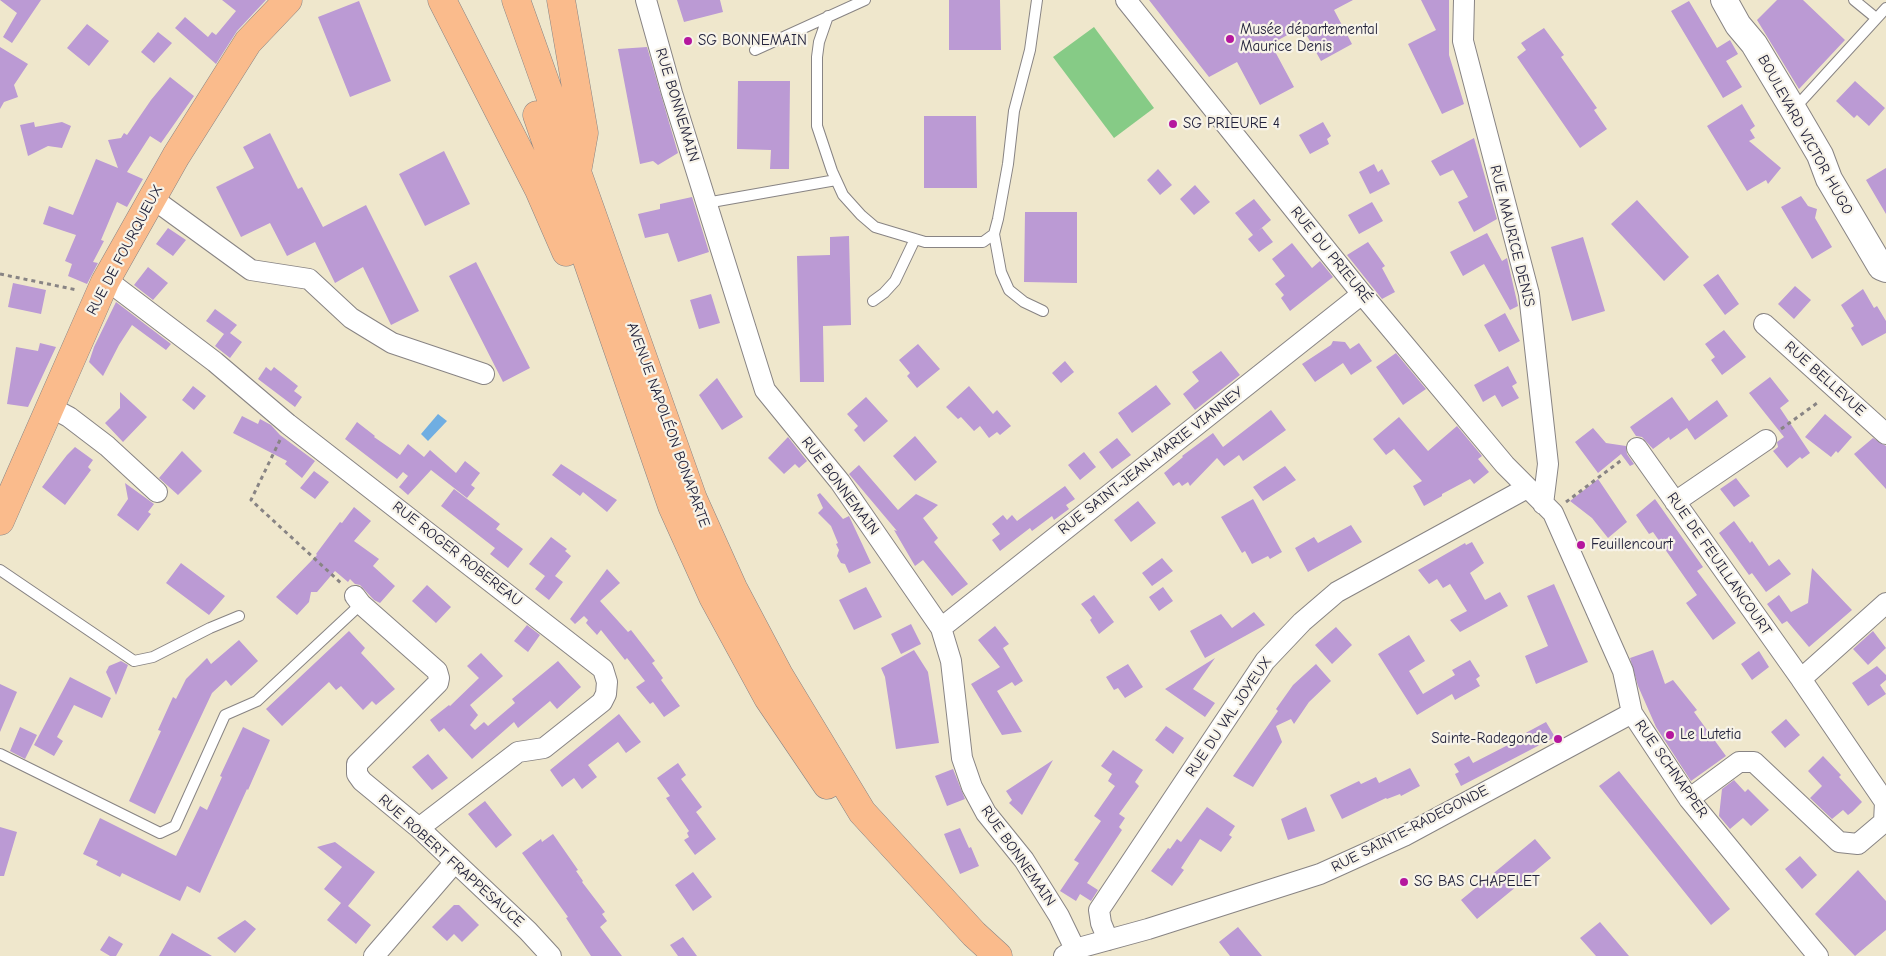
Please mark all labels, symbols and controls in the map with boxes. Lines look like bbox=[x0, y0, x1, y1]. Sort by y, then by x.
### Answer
place label: Musée départemental Maurice Denis bbox=[1240, 21, 1378, 56]
place label: SG BONNEMAIN bbox=[698, 32, 807, 50]
marker: Musée départemental Maurice Denis bbox=[1224, 33, 1236, 45]
marker: SG BONNEMAIN bbox=[682, 35, 694, 47]
street label: RUE BONNEMAIN bbox=[651, 46, 703, 164]
street label: BOULEVARD VICTOR HUGO bbox=[1754, 52, 1856, 218]
place label: SG PRIEURE 4 bbox=[1183, 115, 1280, 133]
marker: SG PRIEURE 4 bbox=[1167, 118, 1179, 130]
street label: RUE MAURICE DENIS bbox=[1486, 163, 1538, 309]
street label: RUE DE FOURQUEUX bbox=[83, 182, 167, 318]
street label: RUE DU PRIEURÉ bbox=[1287, 203, 1375, 307]
street label: AVENUE NAPOLÉON BONAPARTE bbox=[622, 320, 714, 530]
street label: RUE BELLEVUE bbox=[1781, 338, 1869, 420]
street label: RUE SAINT-JEAN-MARIE VIANNEY bbox=[1055, 383, 1247, 539]
street label: RUE BONNEMAIN bbox=[797, 433, 883, 539]
street label: RUE DE FEUILLANCOURT bbox=[1663, 489, 1775, 639]
street label: RUE ROGER ROBEREAU bbox=[389, 498, 525, 610]
place label: Feuillencourt bbox=[1591, 536, 1673, 554]
marker: Feuillencourt bbox=[1575, 539, 1587, 551]
street label: RUE DU VAL JOYEUX bbox=[1182, 653, 1276, 781]
street label: RUE SCHNAPPER bbox=[1631, 717, 1711, 821]
place label: Le Lutetia bbox=[1680, 726, 1742, 744]
marker: Le Lutetia bbox=[1664, 729, 1676, 741]
place label: Sainte-Radegonde bbox=[1431, 730, 1548, 748]
marker: Sainte-Radegonde bbox=[1552, 733, 1564, 745]
street label: RUE SAINTE-RADEGONDE bbox=[1329, 782, 1491, 876]
street label: RUE ROBERT FRAPPESAUCE bbox=[374, 791, 528, 931]
street label: RUE BONNEMAIN bbox=[977, 802, 1059, 910]
place label: SG BAS CHAPELET bbox=[1414, 873, 1540, 891]
marker: SG BAS CHAPELET bbox=[1398, 876, 1410, 888]

